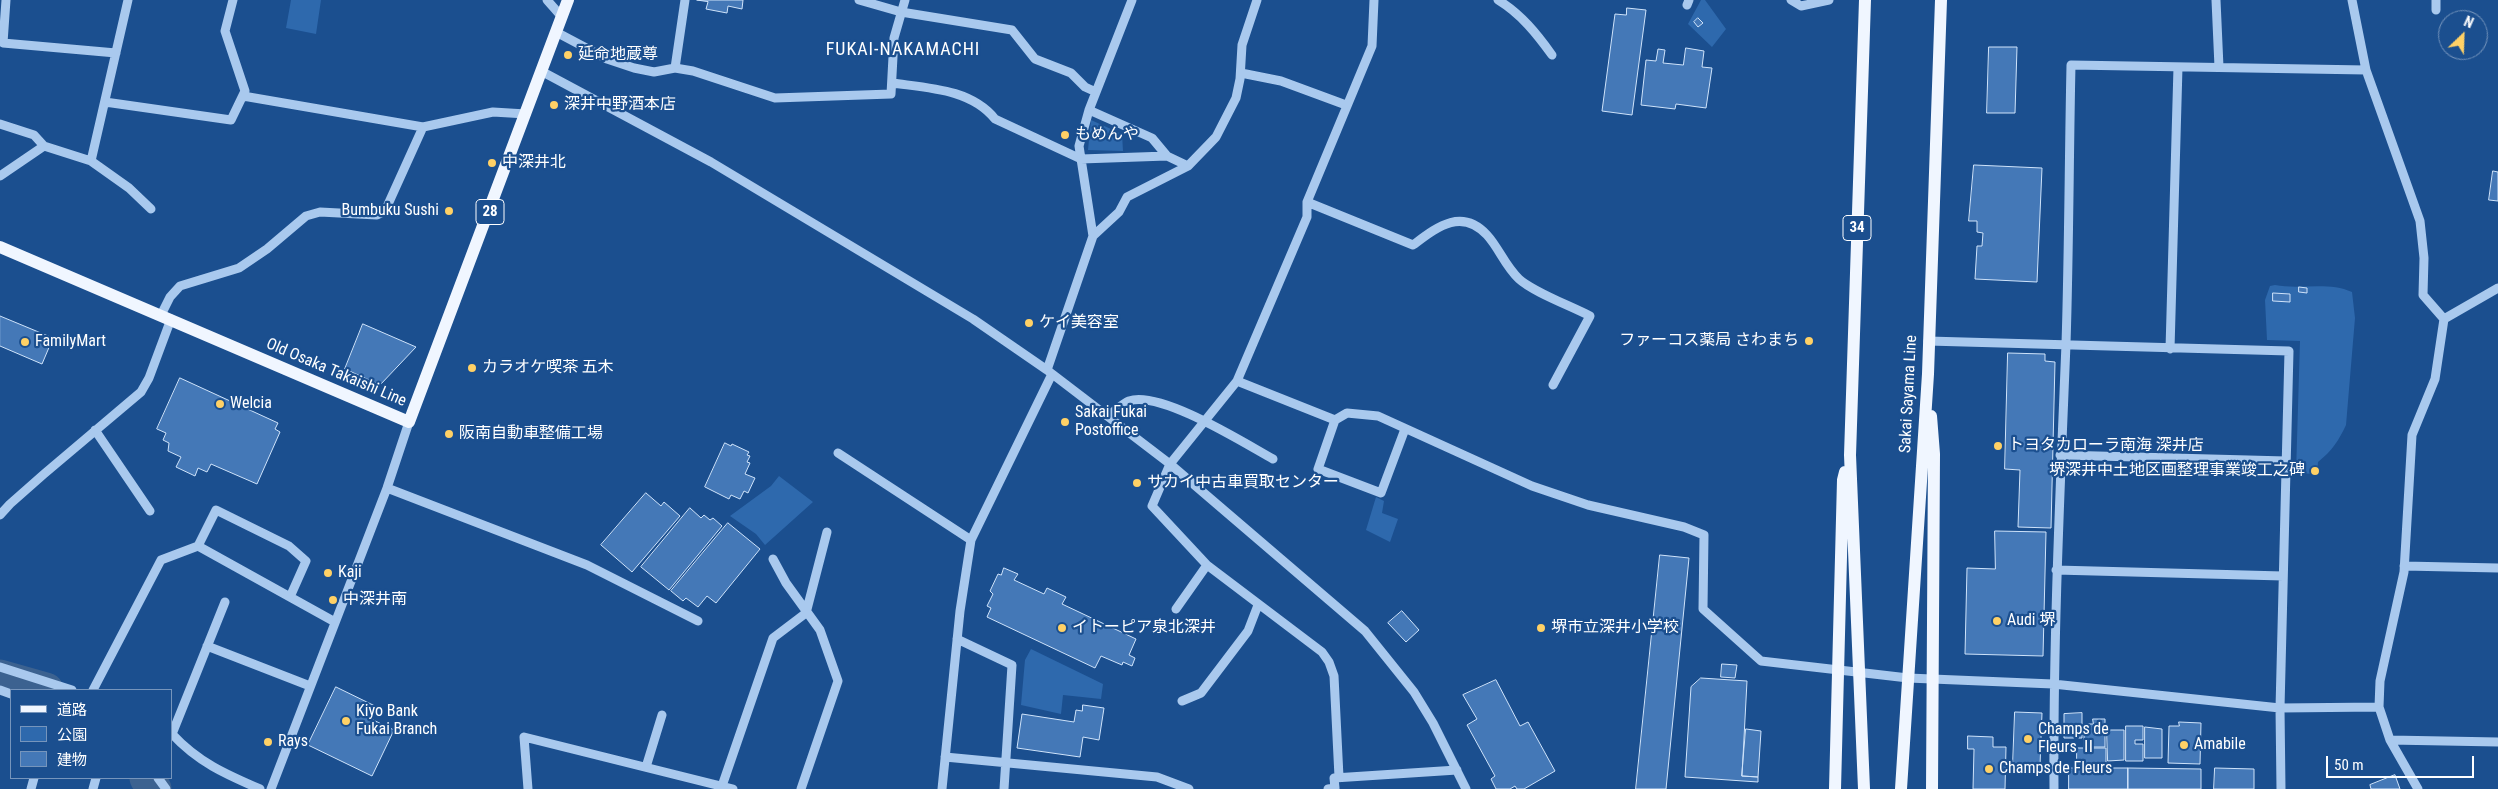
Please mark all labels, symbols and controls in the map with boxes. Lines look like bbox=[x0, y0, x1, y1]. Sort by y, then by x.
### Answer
north arrow bbox=[2438, 10, 2488, 60]
text: N bbox=[2462, 13, 2476, 31]
district label: FUKAI-NAKAMACHI bbox=[824, 39, 982, 61]
place label: 延命地蔵尊 bbox=[578, 45, 658, 65]
marker: 延命地蔵尊 bbox=[562, 49, 574, 61]
place label: 深井中野酒本店 bbox=[564, 95, 676, 115]
marker: 深井中野酒本店 bbox=[548, 99, 560, 111]
place label: もめんや bbox=[1075, 125, 1139, 145]
marker: もめんや bbox=[1059, 129, 1071, 141]
place label: 中深井北 bbox=[502, 153, 566, 173]
marker: 中深井北 bbox=[486, 157, 498, 169]
road number: 28 bbox=[476, 200, 504, 224]
place label: Bumbuku Sushi bbox=[342, 201, 439, 221]
marker: Bumbuku Sushi bbox=[443, 205, 455, 217]
road number: 34 bbox=[1843, 216, 1871, 240]
place label: ケイ美容室 bbox=[1039, 313, 1119, 333]
marker: ケイ美容室 bbox=[1023, 317, 1035, 329]
place label: ファーコス薬局 さわまち bbox=[1619, 331, 1799, 351]
place label: FamilyMart bbox=[35, 332, 106, 352]
street label: Old Osaka Takaishi Line bbox=[263, 335, 409, 411]
marker: ファーコス薬局 さわまち bbox=[1803, 335, 1815, 347]
street label: Sakai Sayama Line bbox=[1896, 335, 1922, 453]
marker: FamilyMart bbox=[19, 336, 31, 348]
place label: カラオケ喫茶 五木 bbox=[482, 358, 614, 378]
marker: カラオケ喫茶 五木 bbox=[466, 362, 478, 374]
place label: Welcia bbox=[230, 394, 272, 414]
marker: Welcia bbox=[214, 398, 226, 410]
place label: Sakai Fukai Postoffice bbox=[1075, 403, 1147, 441]
marker: Sakai Fukai Postoffice bbox=[1059, 416, 1071, 428]
place label: 阪南自動車整備工場 bbox=[459, 424, 603, 444]
marker: 阪南自動車整備工場 bbox=[443, 428, 455, 440]
place label: トヨタカローラ南海 深井店 bbox=[2008, 436, 2204, 456]
marker: トヨタカローラ南海 深井店 bbox=[1992, 440, 2004, 452]
place label: 堺深井中土地区画整理事業竣工之碑 bbox=[2049, 461, 2305, 481]
marker: 堺深井中土地区画整理事業竣工之碑 bbox=[2309, 465, 2321, 477]
place label: サカイ中古車買取センター bbox=[1147, 473, 1339, 493]
marker: サカイ中古車買取センター bbox=[1131, 477, 1143, 489]
place label: Kaji bbox=[338, 563, 362, 583]
marker: Kaji bbox=[322, 567, 334, 579]
place label: 中深井南 bbox=[343, 590, 407, 610]
marker: 中深井南 bbox=[327, 594, 339, 606]
place label: Audi 堺 bbox=[2007, 611, 2055, 631]
marker: Audi 堺 bbox=[1991, 615, 2003, 627]
place label: イトーピア泉北深井 bbox=[1072, 618, 1216, 638]
place label: 堺市立深井小学校 bbox=[1551, 618, 1679, 638]
marker: イトーピア泉北深井 bbox=[1056, 622, 1068, 634]
marker: 堺市立深井小学校 bbox=[1535, 622, 1547, 634]
legend bbox=[10, 689, 172, 779]
text: 道路 bbox=[57, 701, 87, 719]
place label: Kiyo Bank Fukai Branch bbox=[356, 702, 437, 740]
marker: Kiyo Bank Fukai Branch bbox=[340, 715, 352, 727]
place label: Champs de Fleurs Ⅱ bbox=[2038, 720, 2109, 758]
text: 公園 bbox=[57, 726, 87, 744]
place label: Rays bbox=[278, 732, 308, 752]
marker: Champs de Fleurs Ⅱ bbox=[2022, 733, 2034, 745]
place label: Amabile bbox=[2194, 735, 2246, 755]
marker: Rays bbox=[262, 736, 274, 748]
marker: Amabile bbox=[2178, 739, 2190, 751]
scale bar bbox=[2328, 746, 2476, 778]
text: 建物 bbox=[57, 751, 87, 769]
text: 50 m bbox=[2334, 756, 2364, 774]
place label: Champs de Fleurs bbox=[1999, 759, 2112, 779]
marker: Champs de Fleurs bbox=[1983, 763, 1995, 775]

